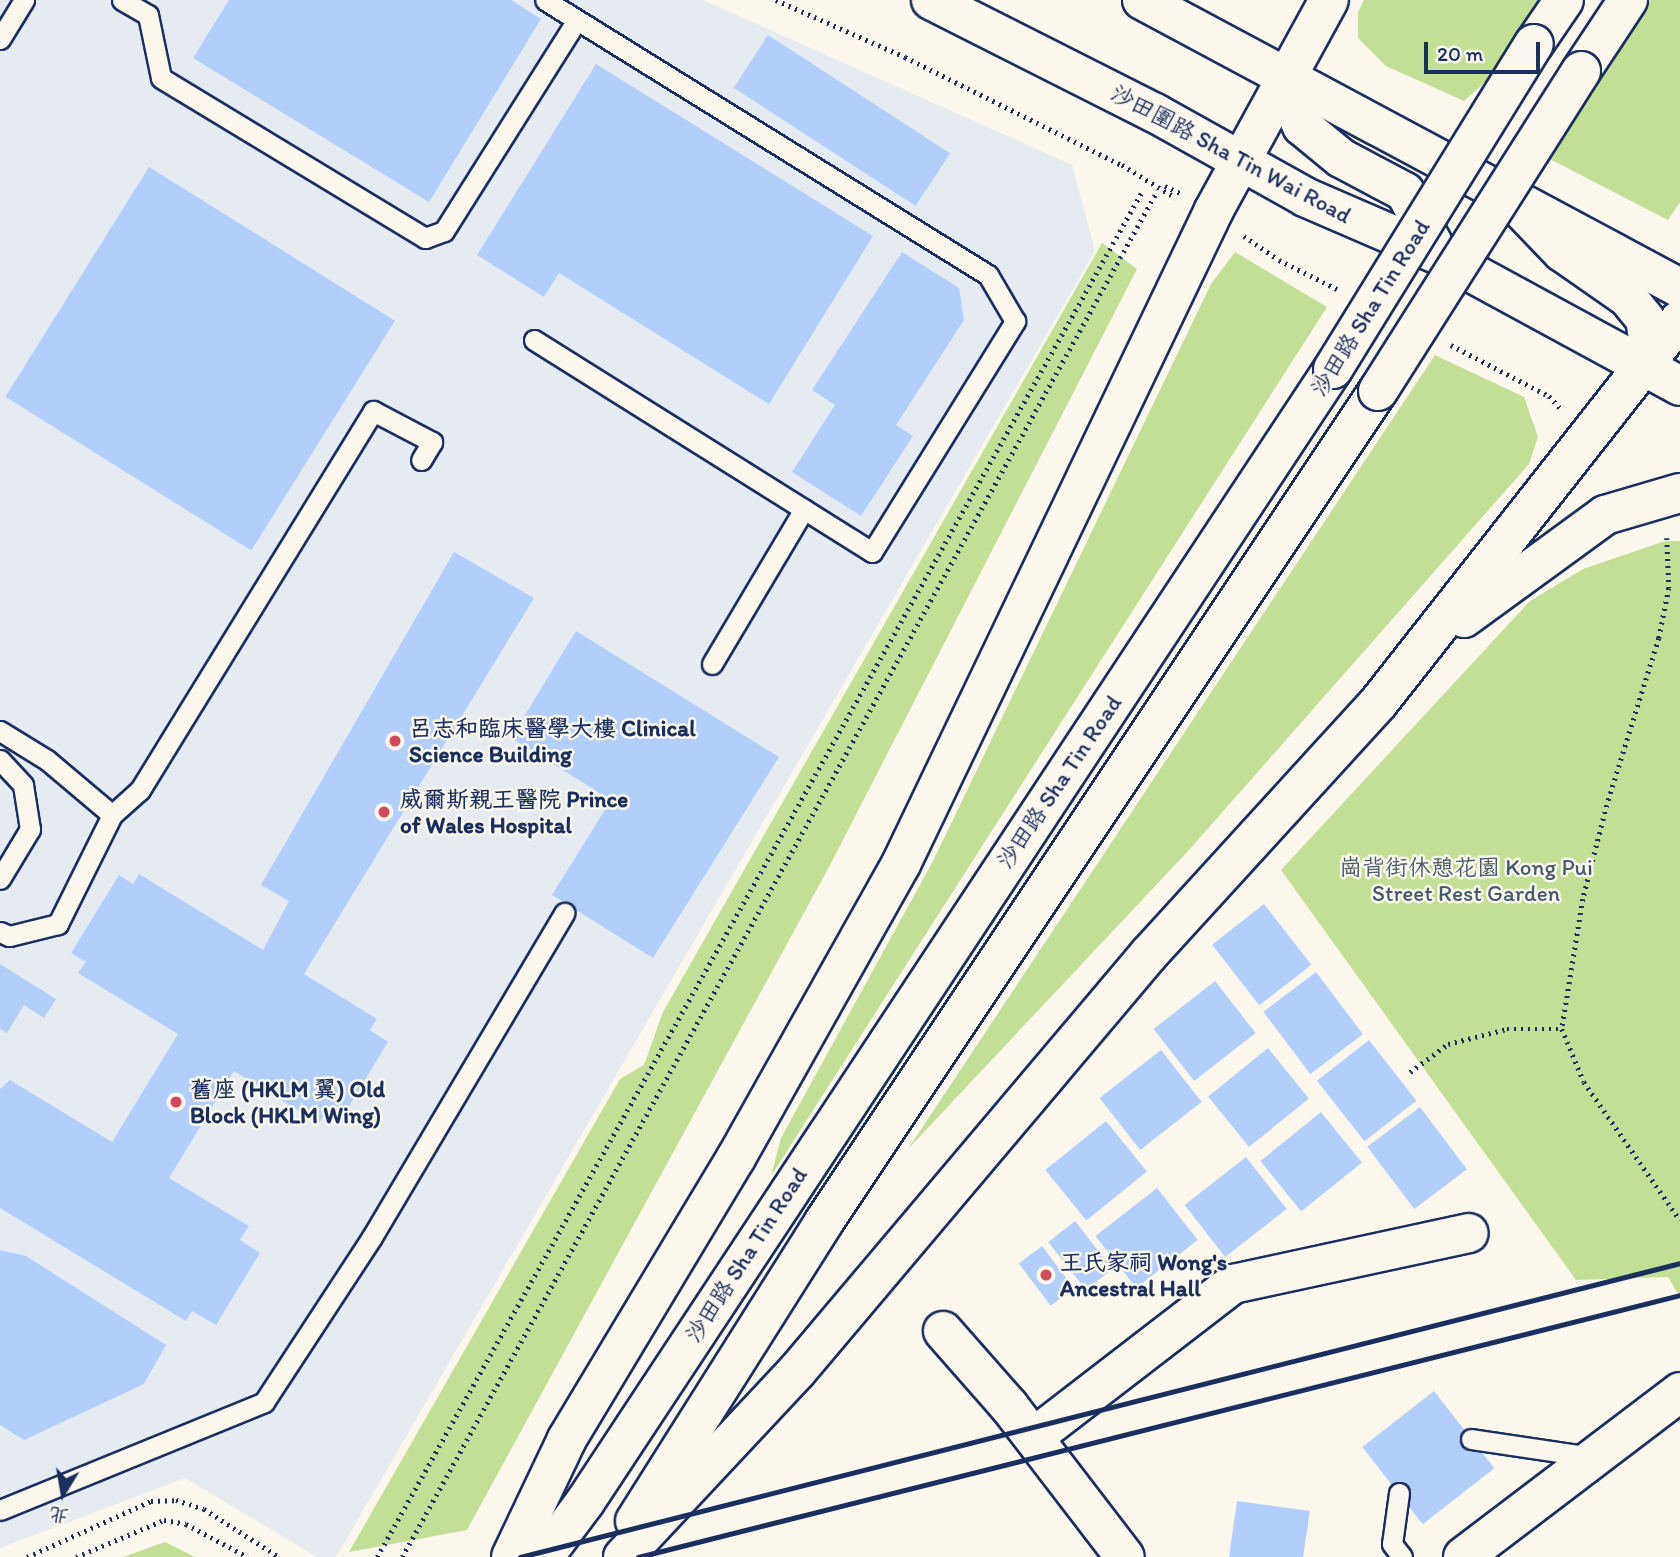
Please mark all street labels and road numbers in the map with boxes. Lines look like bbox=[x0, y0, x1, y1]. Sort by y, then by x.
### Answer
street label: 沙田圍路 Sha Tin Wai Road bbox=[1106, 79, 1356, 229]
street label: 沙田路 Sha Tin Road bbox=[1304, 215, 1436, 401]
street label: 沙田路 Sha Tin Road bbox=[991, 690, 1127, 874]
street label: 沙田路 Sha Tin Road bbox=[679, 1162, 813, 1348]

